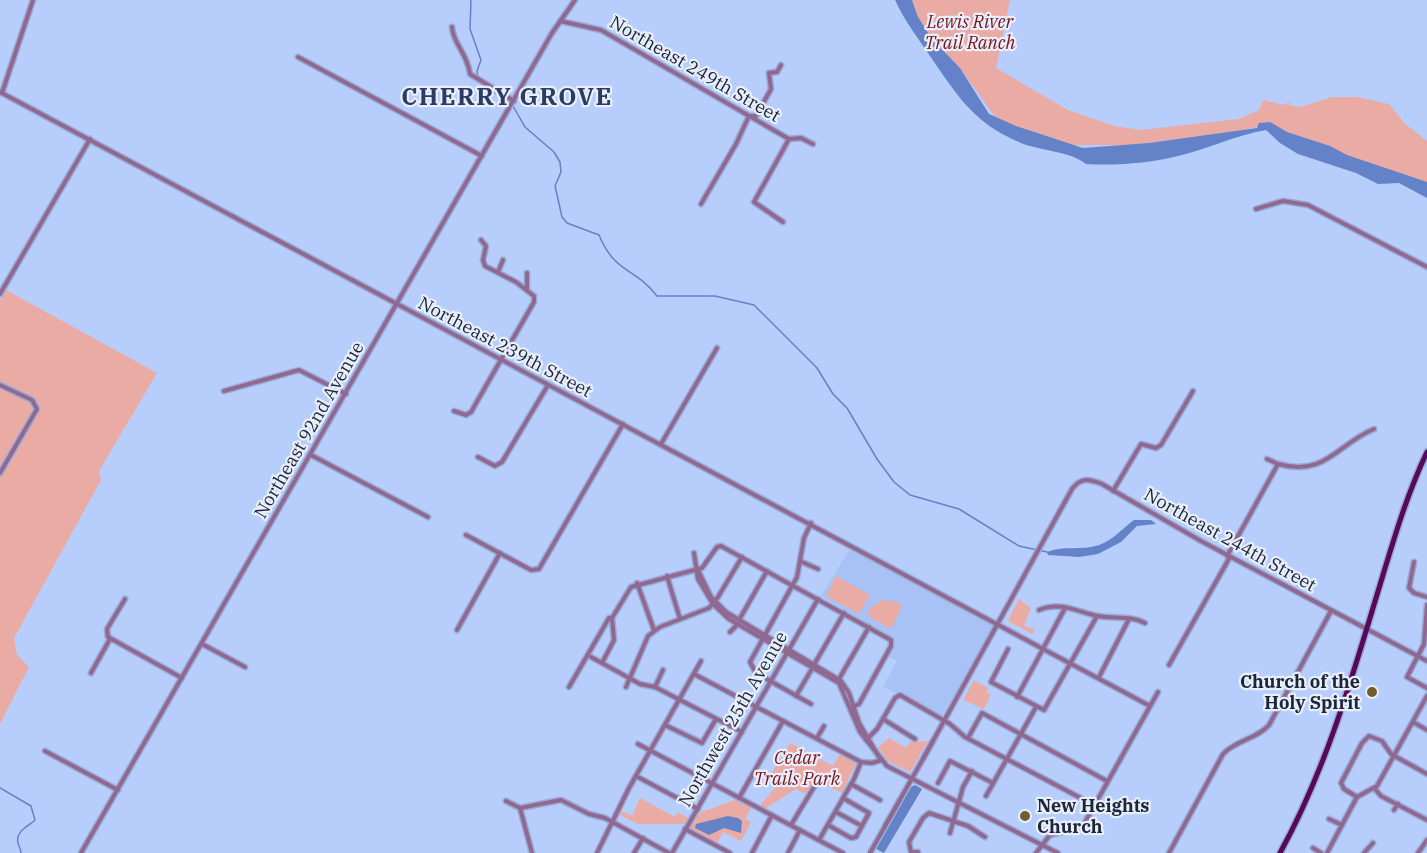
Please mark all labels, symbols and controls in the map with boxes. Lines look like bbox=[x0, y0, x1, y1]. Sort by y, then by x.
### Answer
street label: Northeast 249th Street bbox=[606, 10, 785, 127]
park label: Lewis River Trail Ranch bbox=[925, 10, 1016, 54]
district label: CHERRY GROVE bbox=[401, 80, 613, 112]
street label: Northeast 239th Street bbox=[414, 291, 596, 402]
street label: Northeast 92nd Avenue bbox=[249, 337, 369, 522]
street label: Northeast 244th Street bbox=[1140, 483, 1320, 596]
street label: Northwest 25th Avenue bbox=[673, 627, 792, 811]
place label: Church of the Holy Spirit bbox=[1240, 670, 1360, 714]
marker: Church of the Holy Spirit bbox=[1365, 685, 1379, 699]
park label: Cedar Trails Park bbox=[754, 746, 841, 790]
place label: New Heights Church bbox=[1037, 794, 1150, 838]
marker: New Heights Church bbox=[1018, 809, 1032, 823]

